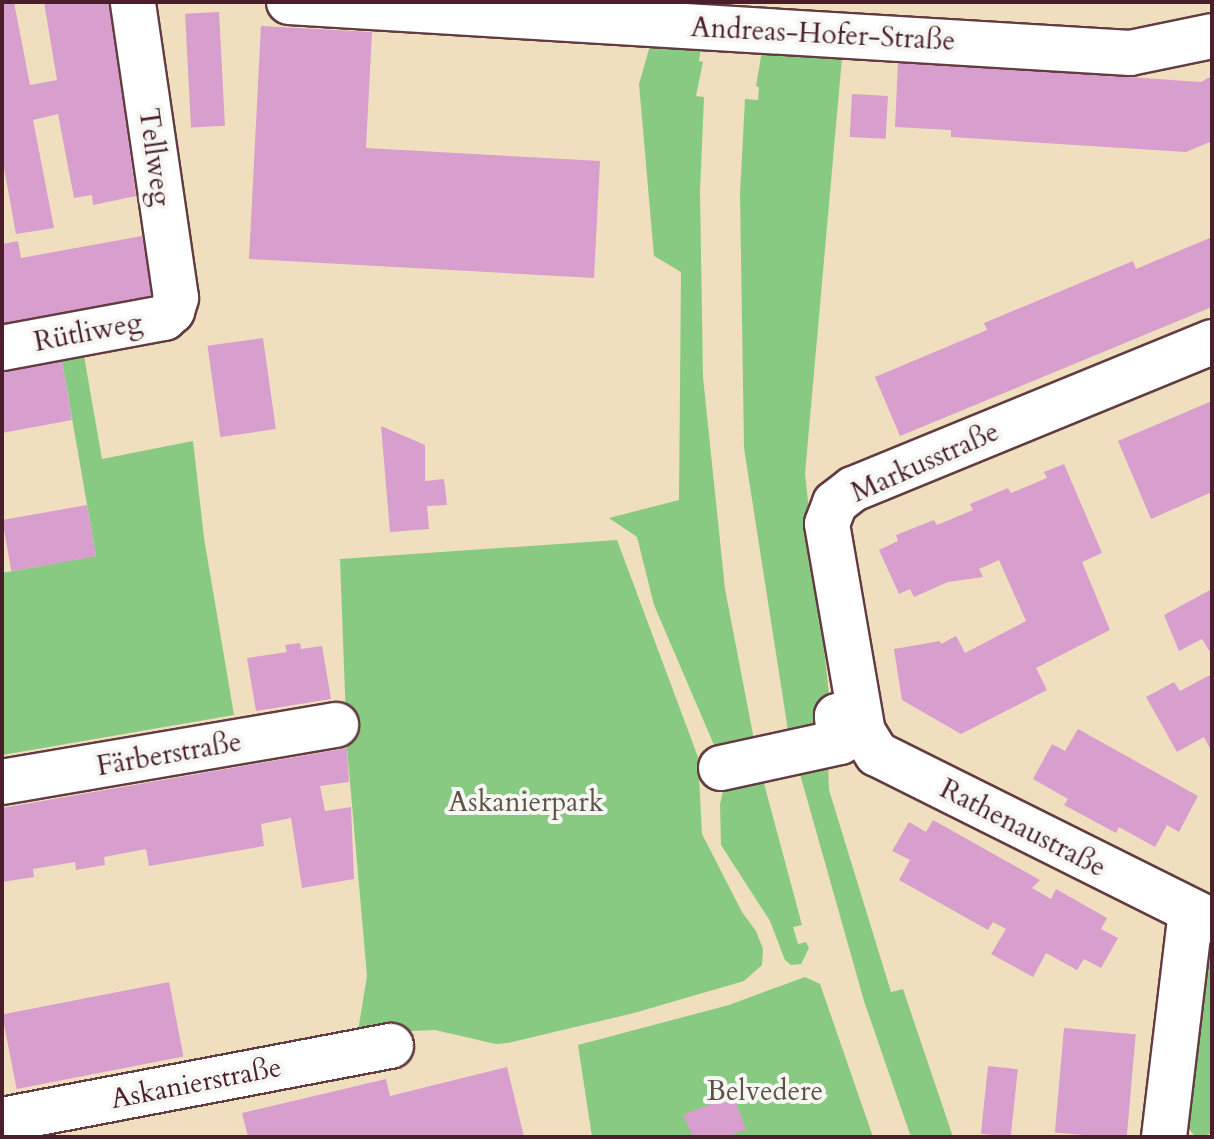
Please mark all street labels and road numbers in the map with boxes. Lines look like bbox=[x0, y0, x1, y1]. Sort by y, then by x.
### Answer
street label: Andreas-Hofer-Straße bbox=[690, 10, 956, 58]
street label: Tellweg bbox=[132, 106, 178, 208]
street label: Rütliweg bbox=[31, 305, 145, 359]
street label: Markusstraße bbox=[846, 414, 1004, 510]
street label: Färberstraße bbox=[94, 725, 244, 783]
street label: Rathenaustraße bbox=[934, 772, 1112, 884]
street label: Askanierstraße bbox=[108, 1050, 284, 1116]

